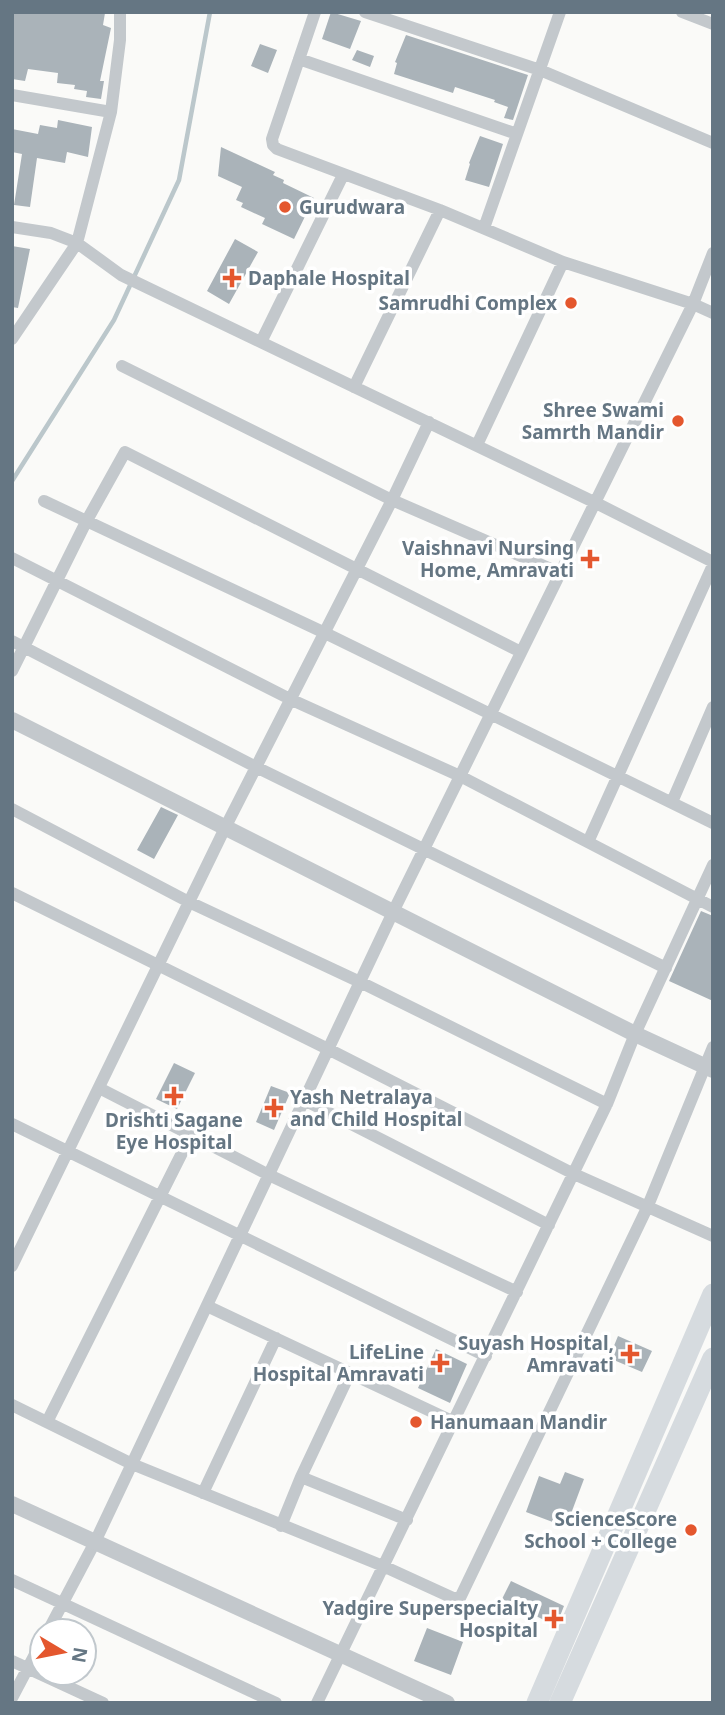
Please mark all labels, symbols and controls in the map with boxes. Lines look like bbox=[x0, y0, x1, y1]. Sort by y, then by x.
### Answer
place label: Gurudwara bbox=[299, 194, 405, 220]
marker: Gurudwara bbox=[277, 199, 293, 215]
place label: Daphale Hospital bbox=[248, 265, 410, 291]
marker: Daphale Hospital bbox=[222, 268, 242, 288]
place label: Samrudhi Complex bbox=[379, 290, 557, 316]
marker: Samrudhi Complex bbox=[563, 295, 579, 311]
place label: Shree Swami Samrth Mandir bbox=[522, 397, 664, 445]
marker: Shree Swami Samrth Mandir bbox=[670, 413, 686, 429]
place label: Vaishnavi Nursing Home, Amravati bbox=[402, 535, 574, 583]
marker: Vaishnavi Nursing Home, Amravati bbox=[580, 549, 600, 569]
place label: Yash Netralaya and Child Hospital bbox=[290, 1084, 462, 1132]
marker: Drishti Sagane Eye Hospital bbox=[164, 1086, 184, 1106]
marker: Yash Netralaya and Child Hospital bbox=[264, 1098, 284, 1118]
place label: Drishti Sagane Eye Hospital bbox=[105, 1107, 243, 1155]
place label: Suyash Hospital, Amravati bbox=[458, 1330, 614, 1378]
place label: LifeLine Hospital Amravati bbox=[253, 1339, 424, 1387]
marker: Suyash Hospital, Amravati bbox=[620, 1344, 640, 1364]
marker: LifeLine Hospital Amravati bbox=[430, 1353, 450, 1373]
place label: Hanumaan Mandir bbox=[430, 1409, 608, 1435]
marker: Hanumaan Mandir bbox=[408, 1414, 424, 1430]
place label: ScienceScore School + College bbox=[524, 1506, 677, 1554]
marker: ScienceScore School + College bbox=[683, 1522, 699, 1538]
place label: Yadgire Superspecialty Hospital bbox=[322, 1595, 538, 1643]
marker: Yadgire Superspecialty Hospital bbox=[544, 1609, 564, 1629]
north arrow bbox=[28, 1617, 98, 1687]
text: N bbox=[66, 1645, 94, 1665]

